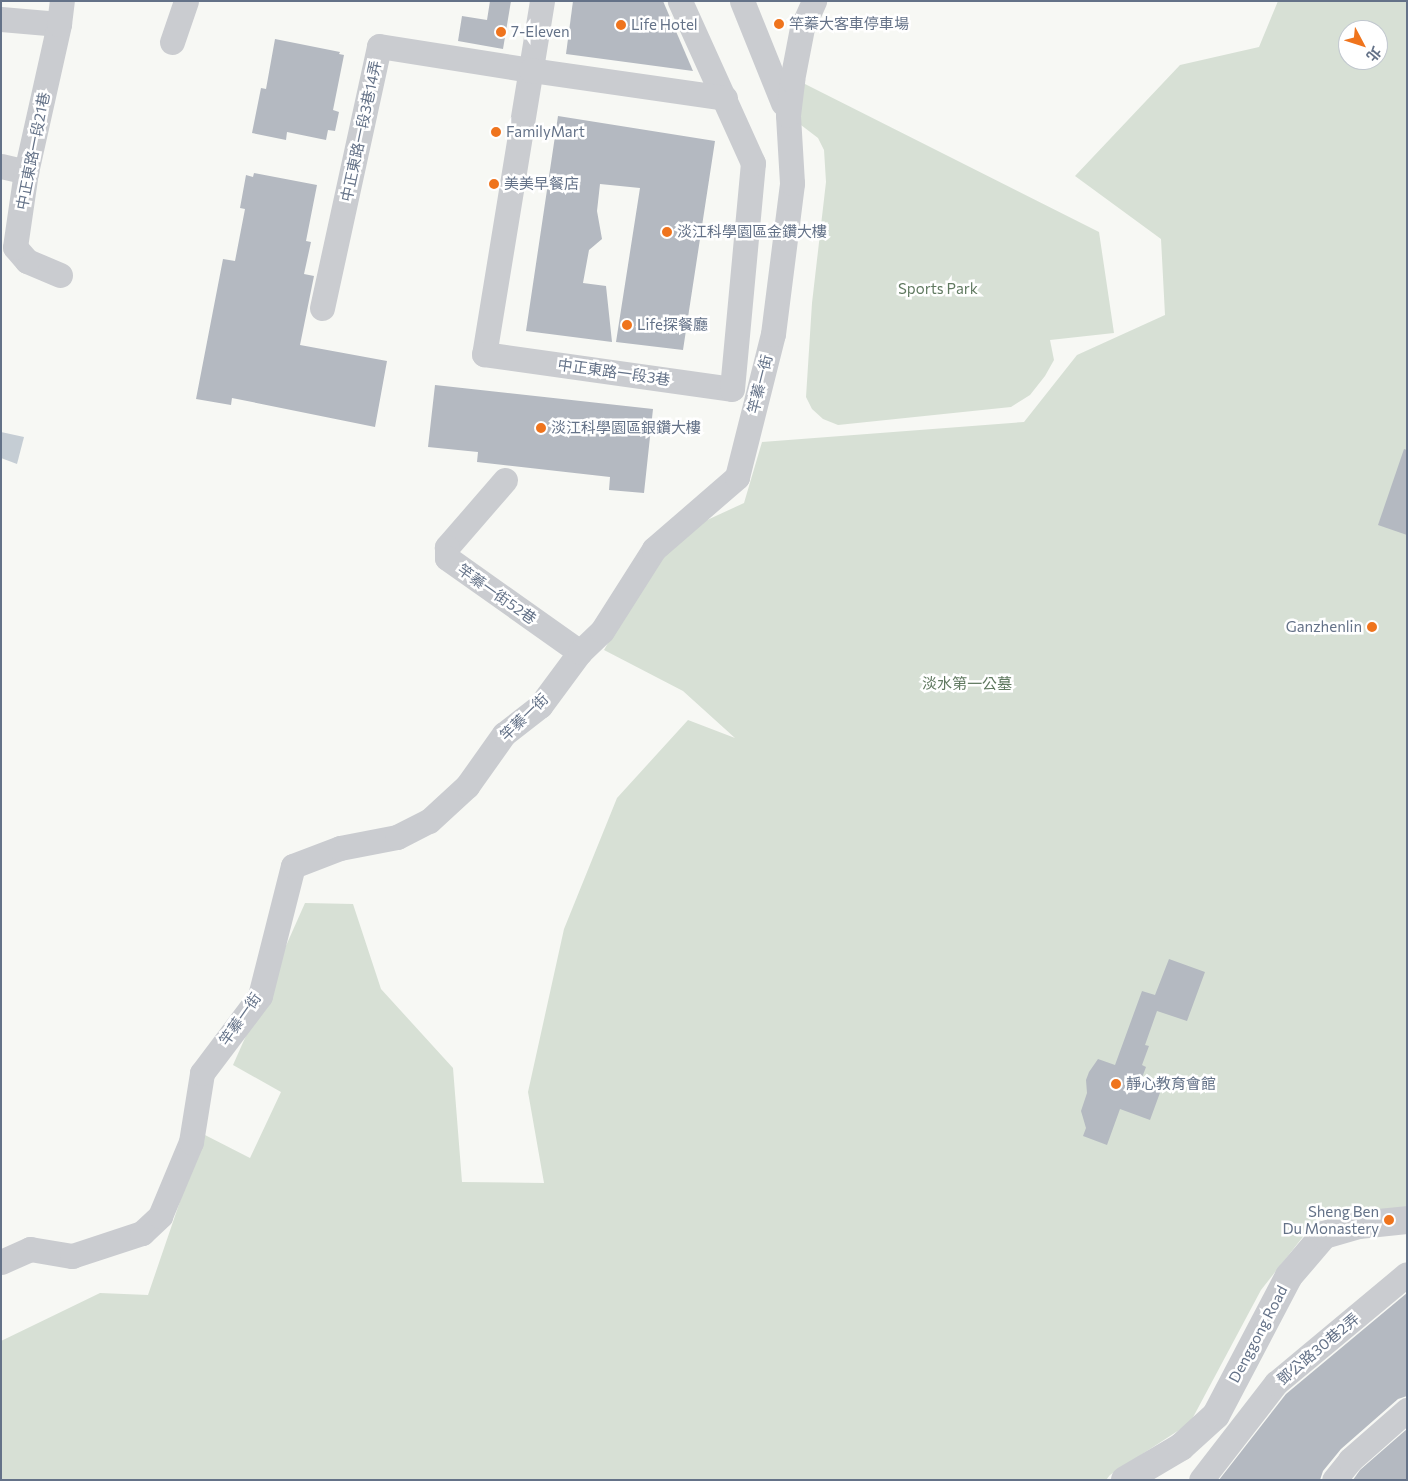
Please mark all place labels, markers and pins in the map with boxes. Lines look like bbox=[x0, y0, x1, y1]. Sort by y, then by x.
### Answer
place label: 竿蓁大客車停車場 bbox=[789, 15, 909, 33]
place label: Life Hotel bbox=[631, 16, 698, 34]
marker: 竿蓁大客車停車場 bbox=[773, 18, 785, 30]
marker: Life Hotel bbox=[615, 19, 627, 31]
place label: 7-Eleven bbox=[511, 23, 570, 41]
marker: 7-Eleven bbox=[495, 26, 507, 38]
place label: FamilyMart bbox=[506, 123, 585, 141]
marker: FamilyMart bbox=[490, 126, 502, 138]
place label: 美美早餐店 bbox=[504, 175, 579, 193]
marker: 美美早餐店 bbox=[488, 178, 500, 190]
place label: 淡江科學園區金鑽大樓 bbox=[677, 223, 827, 241]
marker: 淡江科學園區金鑽大樓 bbox=[661, 226, 673, 238]
place label: Life探餐廳 bbox=[637, 316, 708, 334]
marker: Life探餐廳 bbox=[621, 319, 633, 331]
place label: 淡江科學園區銀鑽大樓 bbox=[551, 419, 701, 437]
marker: 淡江科學園區銀鑽大樓 bbox=[535, 422, 547, 434]
place label: Ganzhenlin bbox=[1286, 618, 1362, 636]
marker: Ganzhenlin bbox=[1366, 621, 1378, 633]
place label: 靜心教育會館 bbox=[1126, 1075, 1216, 1093]
marker: 靜心教育會館 bbox=[1110, 1078, 1122, 1090]
place label: Sheng Ben Du Monastery bbox=[1282, 1202, 1379, 1237]
marker: Sheng Ben Du Monastery bbox=[1383, 1214, 1395, 1226]

